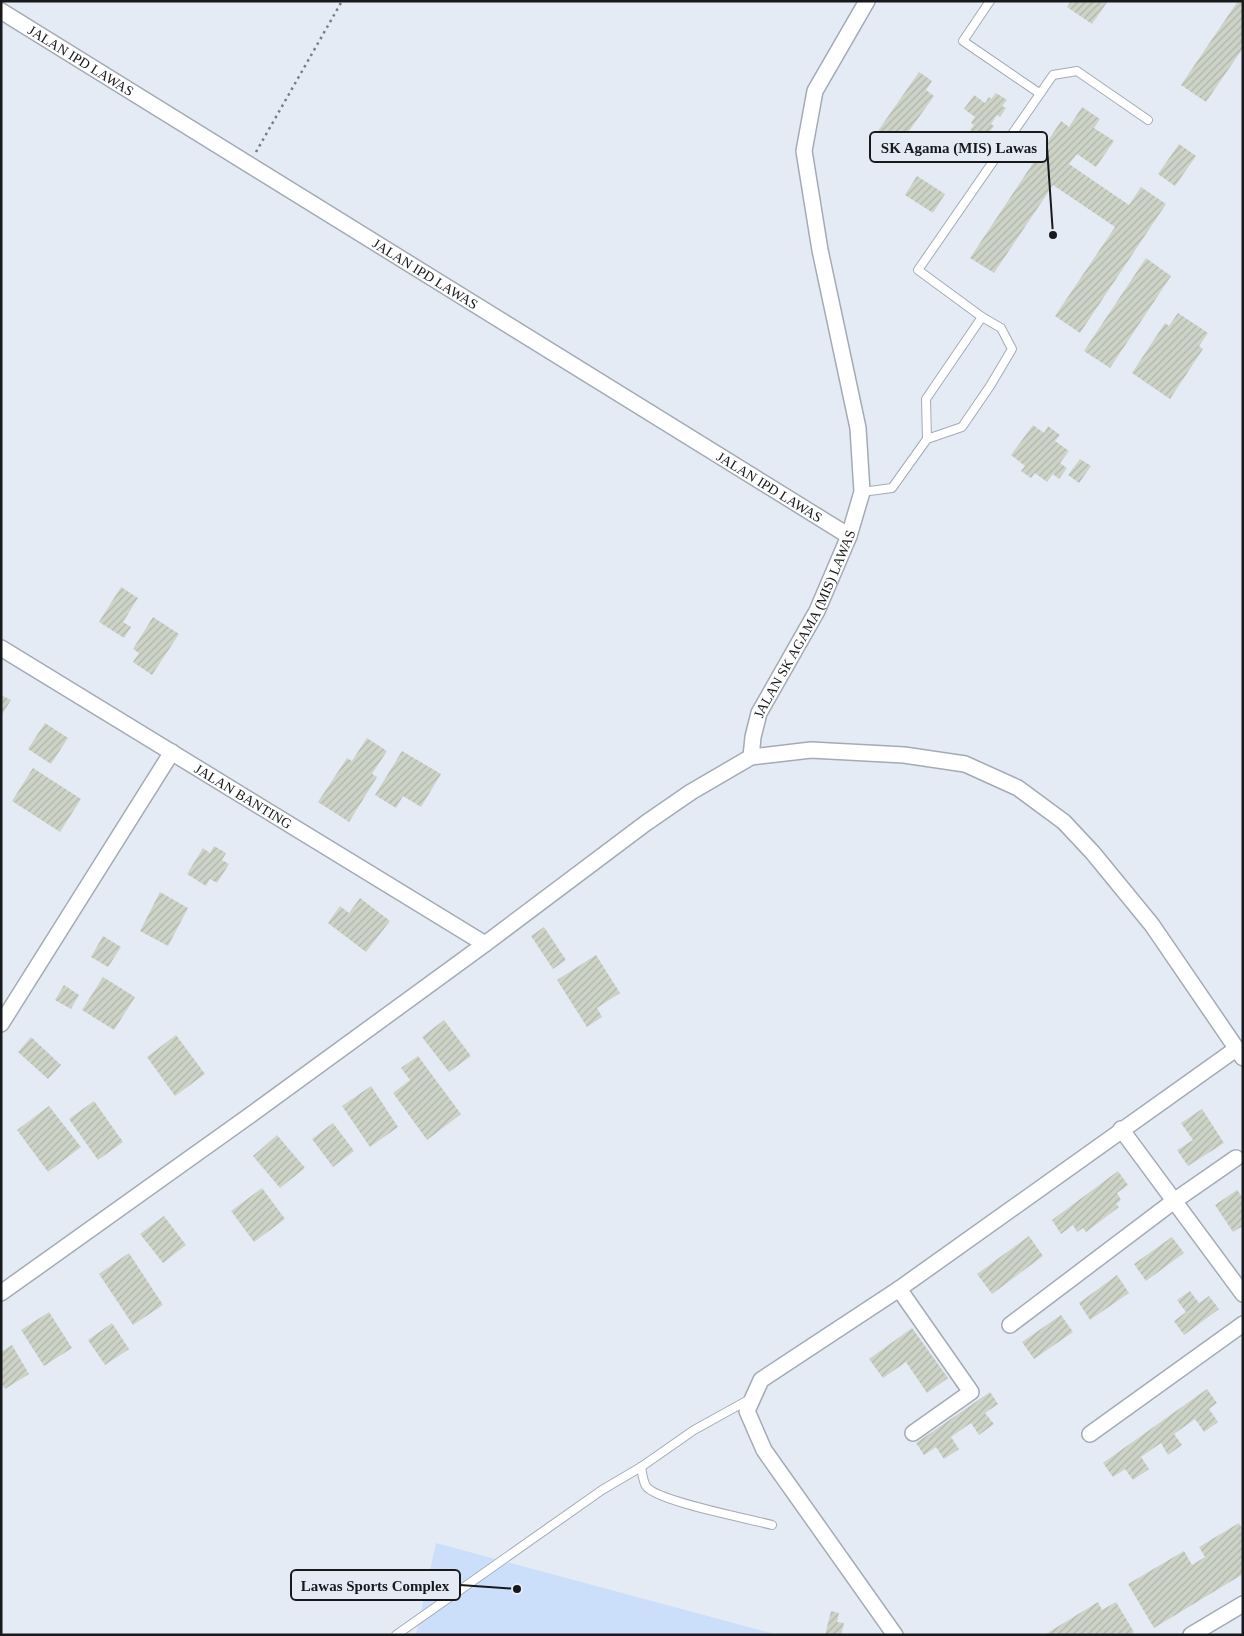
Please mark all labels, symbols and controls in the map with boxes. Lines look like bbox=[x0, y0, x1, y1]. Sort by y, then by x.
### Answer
street label: JALAN IPD LAWAS bbox=[25, 22, 136, 99]
callout: SK Agama (MIS) Lawas bbox=[870, 132, 1047, 162]
text: SK Agama (MIS) Lawas bbox=[881, 140, 1037, 157]
street label: JALAN IPD LAWAS bbox=[370, 235, 481, 312]
street label: JALAN IPD LAWAS bbox=[714, 449, 825, 525]
street label: JALAN SK AGAMA (MIS) LAWAS bbox=[751, 528, 858, 719]
street label: JALAN BANTING bbox=[192, 761, 295, 832]
callout: Lawas Sports Complex bbox=[291, 1570, 460, 1600]
text: Lawas Sports Complex bbox=[301, 1578, 450, 1594]

